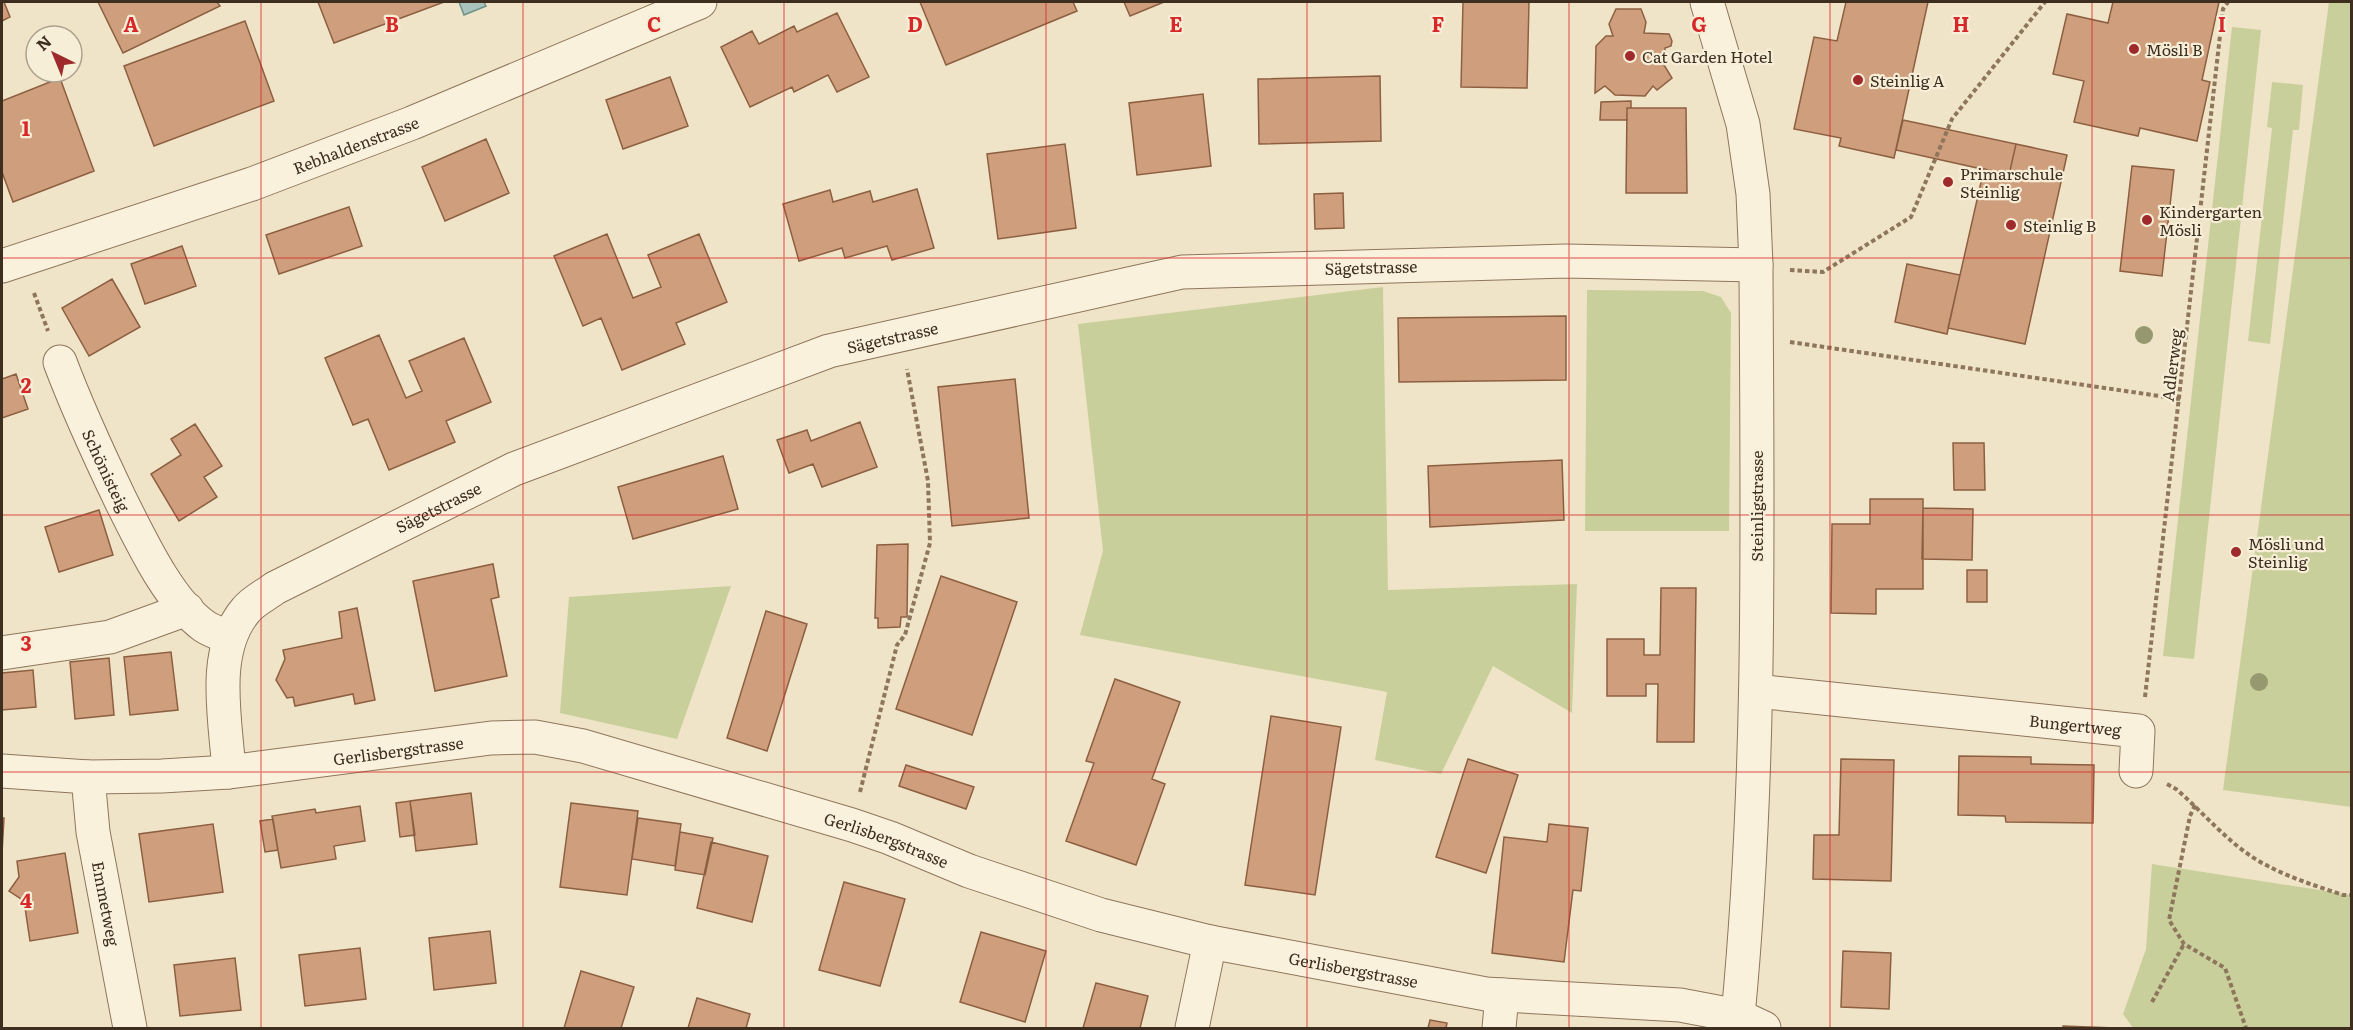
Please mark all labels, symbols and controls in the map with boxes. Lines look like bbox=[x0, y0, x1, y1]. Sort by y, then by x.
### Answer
text: A bbox=[123, 8, 139, 38]
text: B bbox=[385, 8, 399, 38]
text: C bbox=[647, 8, 661, 38]
text: D bbox=[907, 8, 923, 38]
text: E bbox=[1169, 8, 1183, 38]
text: F bbox=[1432, 8, 1445, 38]
text: G bbox=[1691, 8, 1707, 38]
text: H bbox=[1953, 8, 1969, 38]
text: I bbox=[2218, 8, 2226, 38]
north arrow bbox=[24, 24, 84, 84]
text: N bbox=[30, 29, 56, 56]
place label: Mösli B bbox=[2146, 37, 2203, 61]
marker: Mösli B bbox=[2127, 42, 2141, 56]
place label: Cat Garden Hotel bbox=[1642, 44, 1773, 68]
marker: Cat Garden Hotel bbox=[1623, 49, 1637, 63]
place label: Steinlig A bbox=[1870, 68, 1945, 92]
marker: Steinlig A bbox=[1851, 73, 1865, 87]
street label: Rebhaldenstrasse bbox=[289, 110, 422, 179]
text: 1 bbox=[22, 112, 30, 142]
place label: Primarschule Steinlig bbox=[1960, 161, 2063, 203]
marker: Primarschule Steinlig bbox=[1941, 175, 1955, 189]
place label: Kindergarten Mösli bbox=[2159, 199, 2263, 241]
place label: Steinlig B bbox=[2023, 213, 2096, 237]
marker: Kindergarten Mösli bbox=[2140, 213, 2154, 227]
marker: Steinlig B bbox=[2004, 218, 2018, 232]
street label: Sägetstrasse bbox=[1324, 253, 1418, 280]
street label: Sägetstrasse bbox=[844, 315, 940, 359]
street label: Adlerweg bbox=[2155, 327, 2187, 403]
text: 2 bbox=[21, 369, 32, 399]
street label: Schönisteig bbox=[77, 425, 136, 516]
street label: Steinligstrasse bbox=[1744, 450, 1768, 562]
street label: Sägetstrasse bbox=[391, 475, 485, 538]
place label: Mösli und Steinlig bbox=[2248, 531, 2325, 573]
marker: Mösli und Steinlig bbox=[2229, 545, 2243, 559]
text: 3 bbox=[20, 627, 32, 657]
street label: Bungertweg bbox=[2028, 708, 2123, 741]
street label: Gerlisbergstrasse bbox=[332, 730, 465, 770]
street label: Gerlisbergstrasse bbox=[821, 806, 952, 873]
street label: Emmetweg bbox=[87, 859, 126, 948]
text: 4 bbox=[20, 884, 32, 914]
street label: Gerlisbergstrasse bbox=[1287, 945, 1420, 993]

